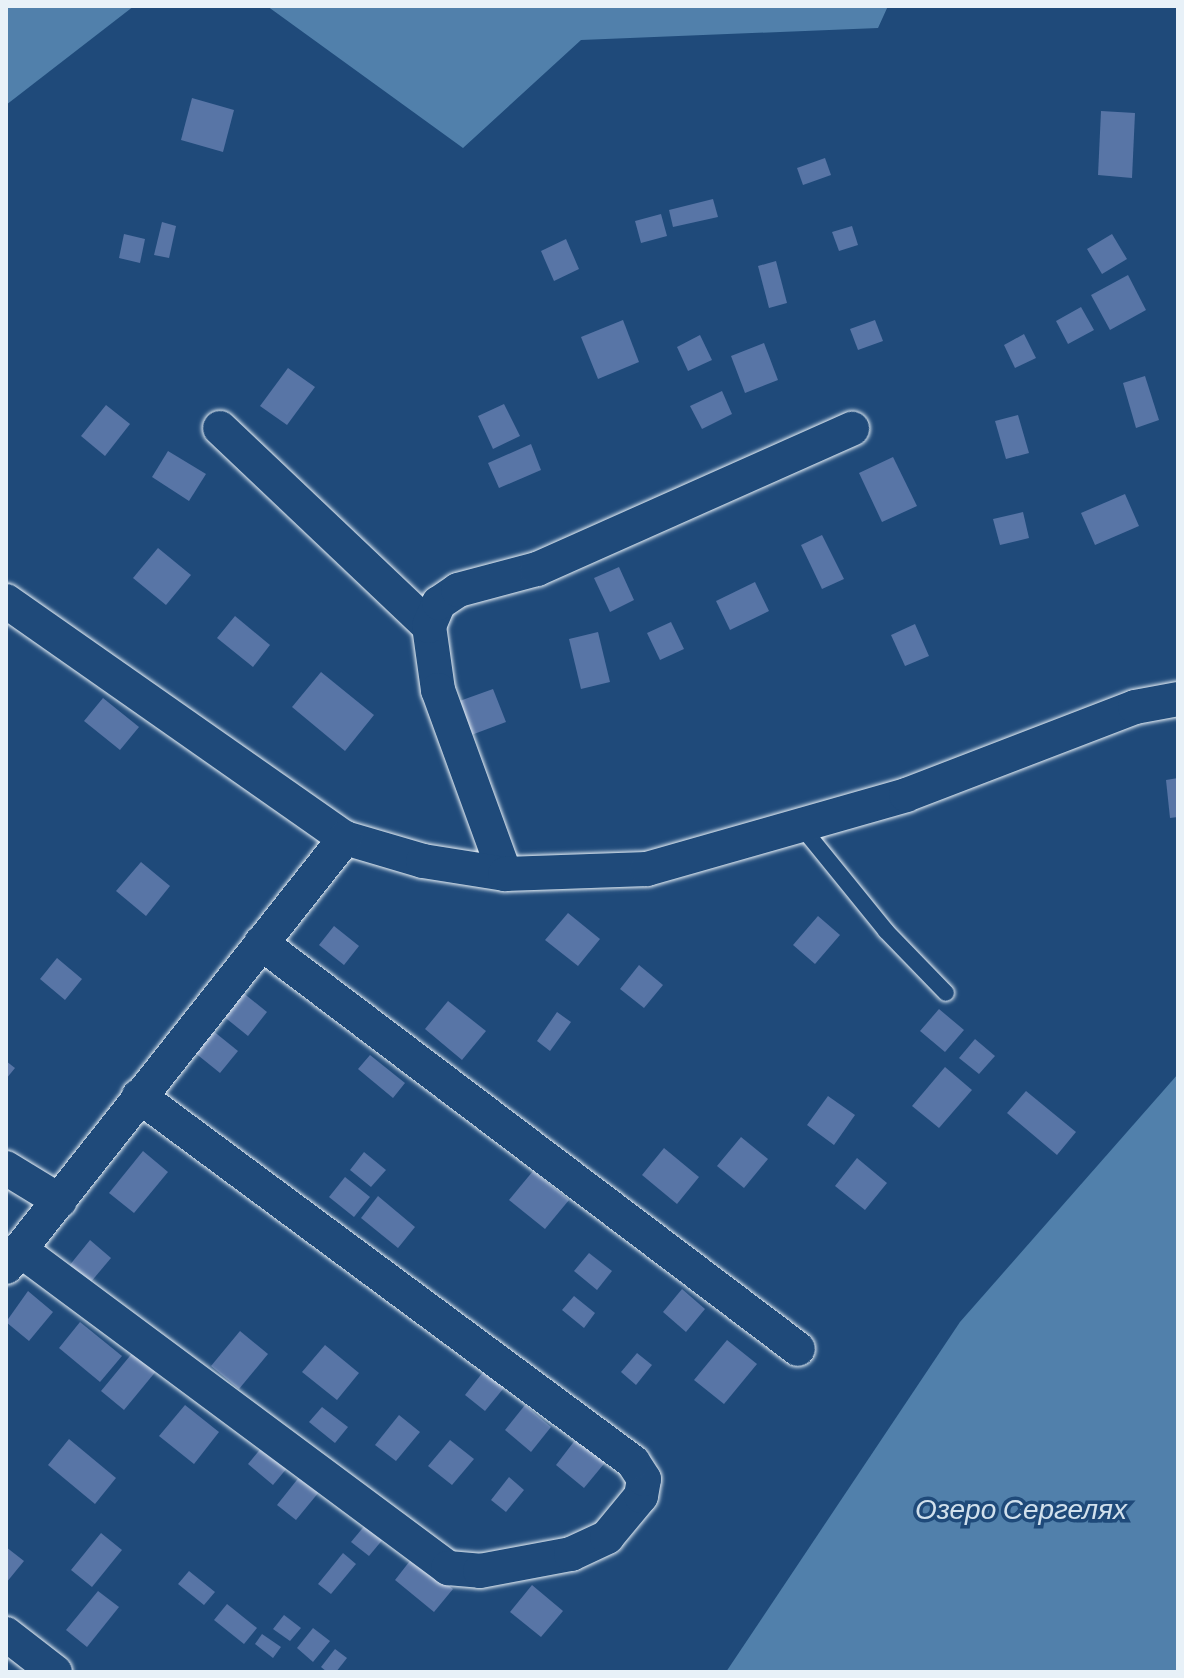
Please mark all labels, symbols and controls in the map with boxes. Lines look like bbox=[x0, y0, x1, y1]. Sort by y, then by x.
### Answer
water label: Озеро Сергелях bbox=[915, 1497, 1127, 1531]

